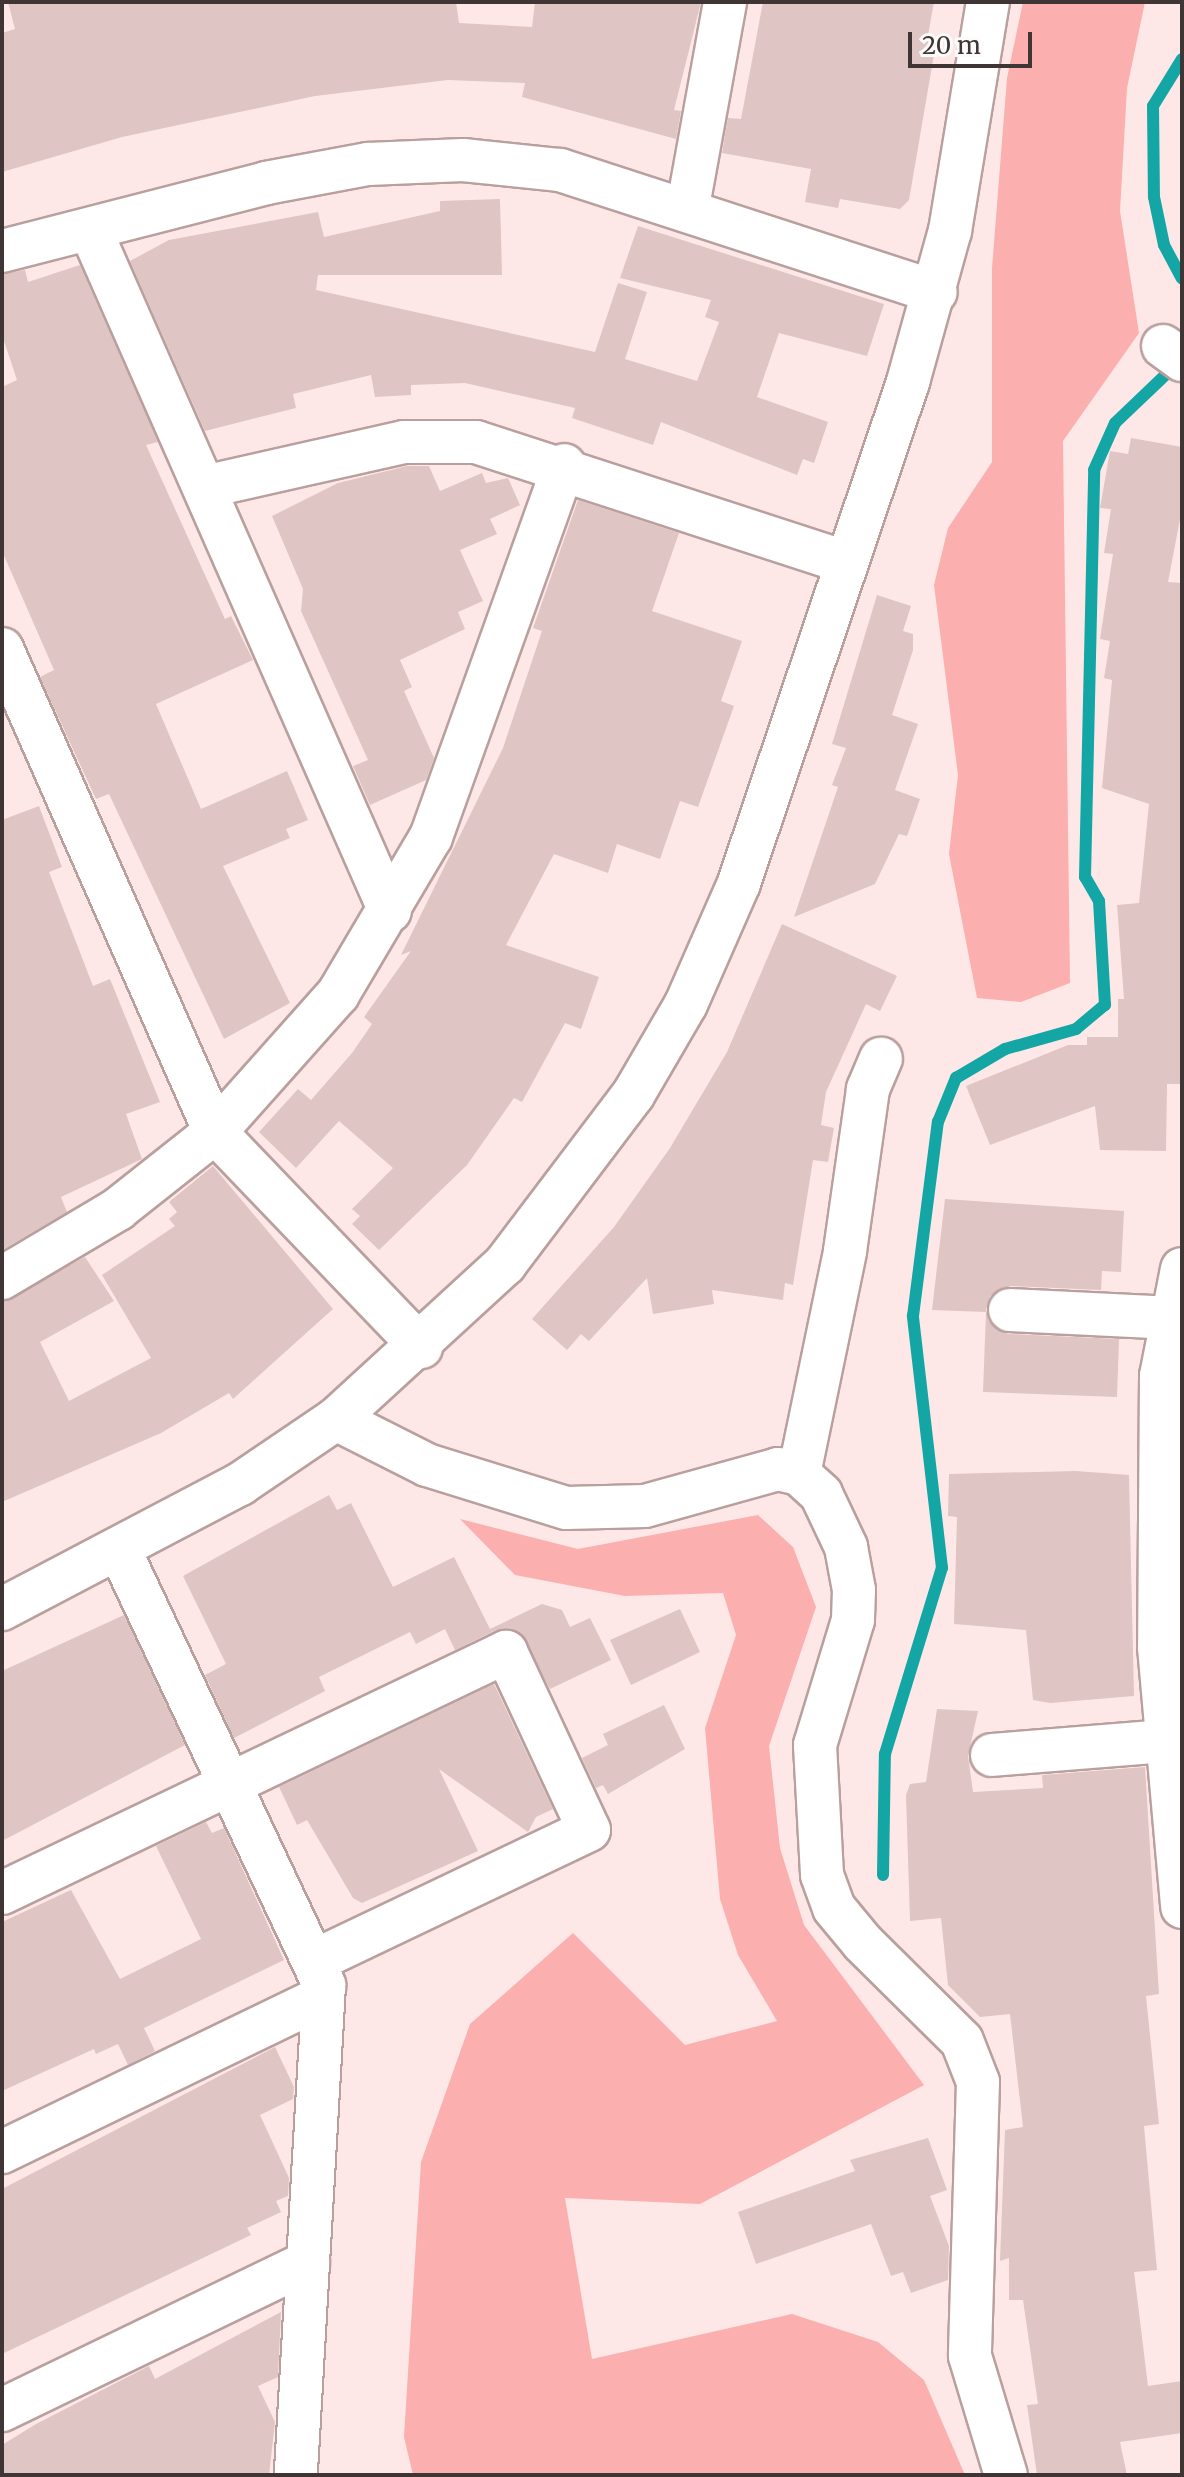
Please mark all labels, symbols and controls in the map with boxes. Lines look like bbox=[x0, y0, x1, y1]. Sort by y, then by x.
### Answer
scale bar bbox=[912, 16, 1036, 66]
text: 20 m bbox=[922, 30, 981, 61]

